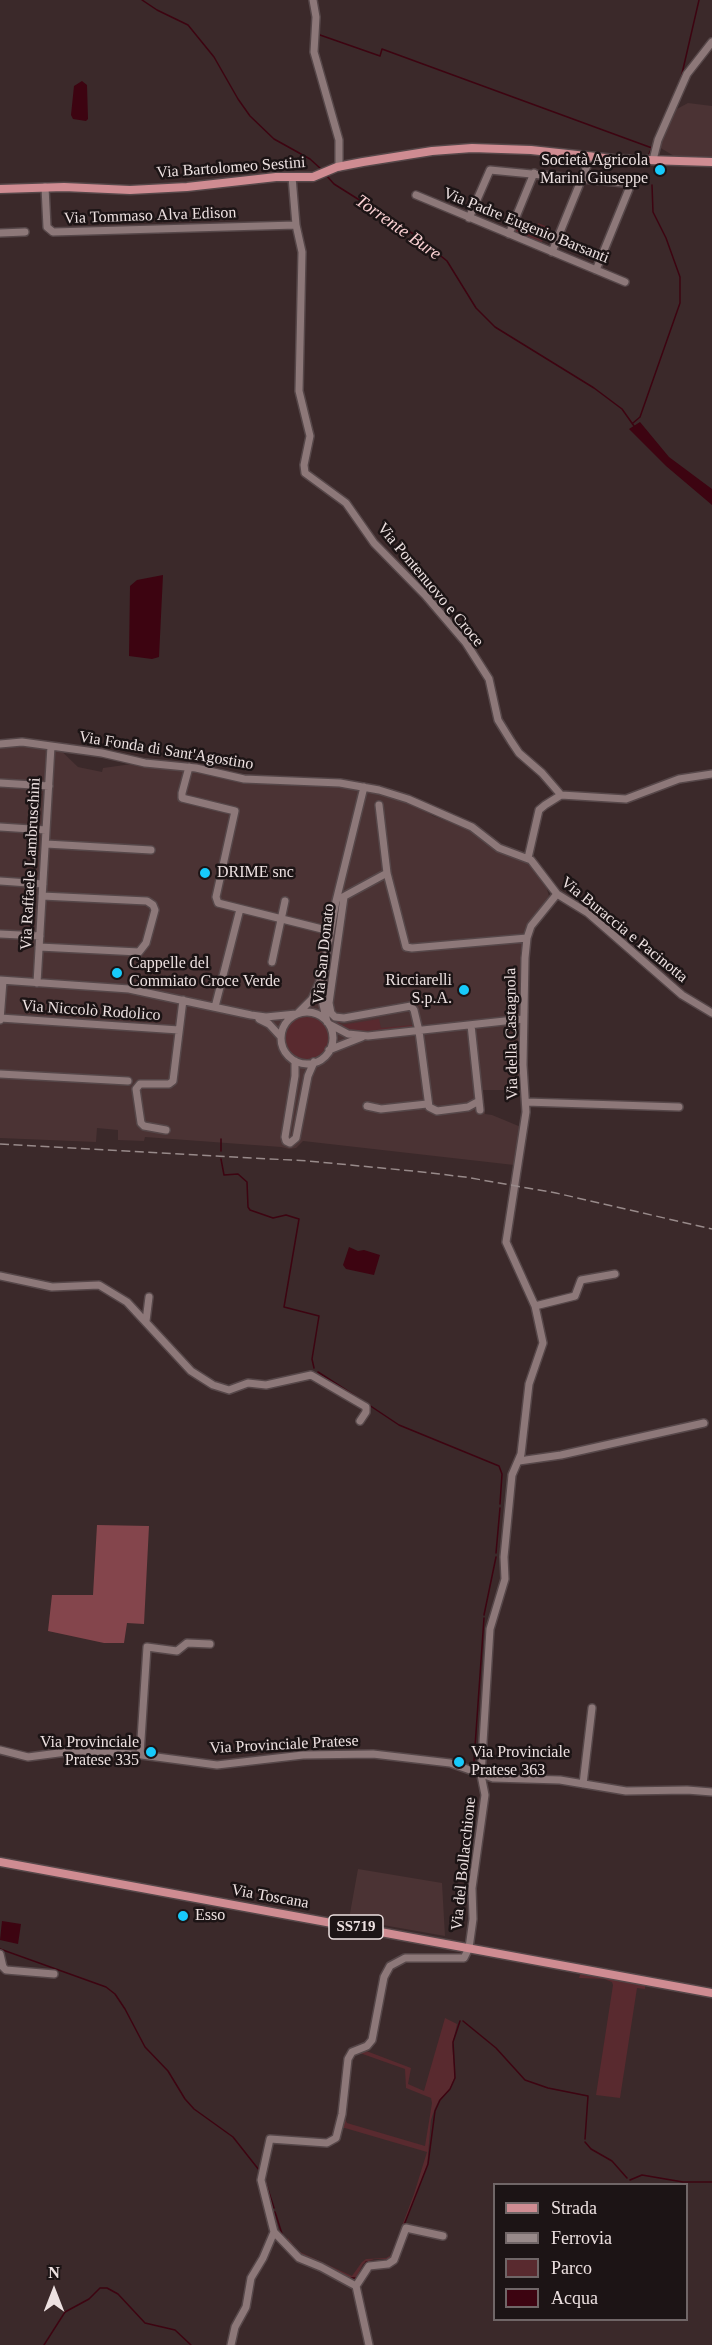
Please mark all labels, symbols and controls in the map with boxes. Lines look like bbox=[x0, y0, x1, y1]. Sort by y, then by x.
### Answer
place label: Società Agricola Marini Giuseppe bbox=[540, 151, 648, 189]
street label: Via Bartolomeo Sestini bbox=[156, 153, 306, 183]
marker: Società Agricola Marini Giuseppe bbox=[653, 163, 667, 177]
street label: Via Padre Eugenio Barsanti bbox=[440, 184, 612, 268]
water label: Torrente Bure bbox=[351, 191, 445, 265]
street label: Via Tommaso Alva Edison bbox=[63, 203, 237, 229]
street label: Via Pontenuovo e Croce bbox=[373, 519, 487, 651]
street label: Via Fonda di Sant'Agostino bbox=[77, 728, 255, 774]
street label: Via Raffaele Lambruschini bbox=[17, 777, 45, 951]
place label: DRIME snc bbox=[217, 863, 294, 883]
marker: DRIME snc bbox=[198, 866, 212, 880]
street label: Via Buraccia e Pacinotta bbox=[557, 873, 691, 987]
street label: Via San Donato bbox=[309, 903, 339, 1005]
place label: Cappelle del Commiato Croce Verde bbox=[129, 954, 280, 992]
marker: Cappelle del Commiato Croce Verde bbox=[110, 966, 124, 980]
street label: Via della Castagnola bbox=[501, 968, 523, 1100]
place label: Ricciarelli S.p.A. bbox=[385, 971, 452, 1009]
marker: Ricciarelli S.p.A. bbox=[457, 983, 471, 997]
street label: Via Niccolò Rodolico bbox=[21, 997, 161, 1025]
street label: Via Provinciale Pratese bbox=[209, 1732, 359, 1758]
place label: Via Provinciale Pratese 335 bbox=[40, 1733, 139, 1771]
place label: Via Provinciale Pratese 363 bbox=[471, 1743, 570, 1781]
marker: Via Provinciale Pratese 335 bbox=[144, 1745, 158, 1759]
marker: Via Provinciale Pratese 363 bbox=[452, 1755, 466, 1769]
street label: Via del Bollacchione bbox=[447, 1796, 481, 1932]
street label: Via Toscana bbox=[230, 1881, 310, 1913]
place label: Esso bbox=[195, 1906, 225, 1926]
marker: Esso bbox=[176, 1909, 190, 1923]
road number: SS719 bbox=[329, 1915, 383, 1939]
legend bbox=[493, 2183, 688, 2321]
text: Strada bbox=[551, 2198, 597, 2218]
text: Ferrovia bbox=[551, 2228, 612, 2248]
text: Parco bbox=[551, 2258, 592, 2278]
north arrow bbox=[24, 2261, 84, 2321]
text: N bbox=[48, 2264, 60, 2281]
text: Acqua bbox=[551, 2288, 598, 2308]

